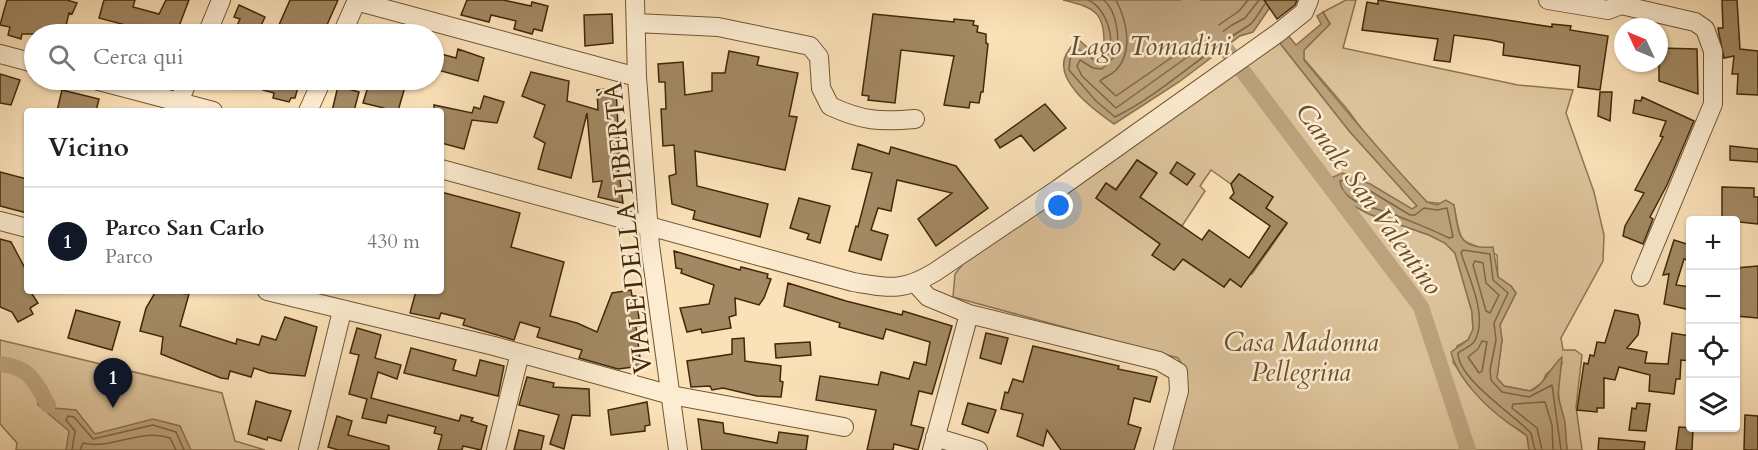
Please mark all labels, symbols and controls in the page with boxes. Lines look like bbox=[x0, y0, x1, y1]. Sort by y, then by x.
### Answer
north arrow bbox=[1614, 18, 1668, 72]
search box bbox=[24, 24, 444, 90]
water label: Lago Tomadini bbox=[1070, 28, 1231, 65]
icon: search bbox=[45, 41, 78, 74]
text: Cerca qui bbox=[93, 42, 183, 72]
street label: VIALE DELLA LIBERTÀ bbox=[595, 80, 661, 376]
water label: Canale San Valentino bbox=[1287, 95, 1452, 303]
text: Vicino bbox=[48, 130, 129, 165]
your location bbox=[1044, 191, 1073, 220]
text: Parco San Carlo bbox=[105, 213, 264, 243]
map controls bbox=[1686, 216, 1740, 432]
button: + bbox=[1686, 216, 1740, 270]
text: 1 bbox=[62, 228, 73, 255]
text: 430 m bbox=[367, 228, 420, 255]
text: Parco bbox=[105, 243, 153, 270]
button: − bbox=[1686, 270, 1740, 324]
button: locate bbox=[1686, 324, 1740, 378]
park label: Casa Madonna Pellegrina bbox=[1223, 325, 1379, 390]
pin: 1 bbox=[94, 358, 132, 408]
button: layers bbox=[1686, 378, 1740, 432]

